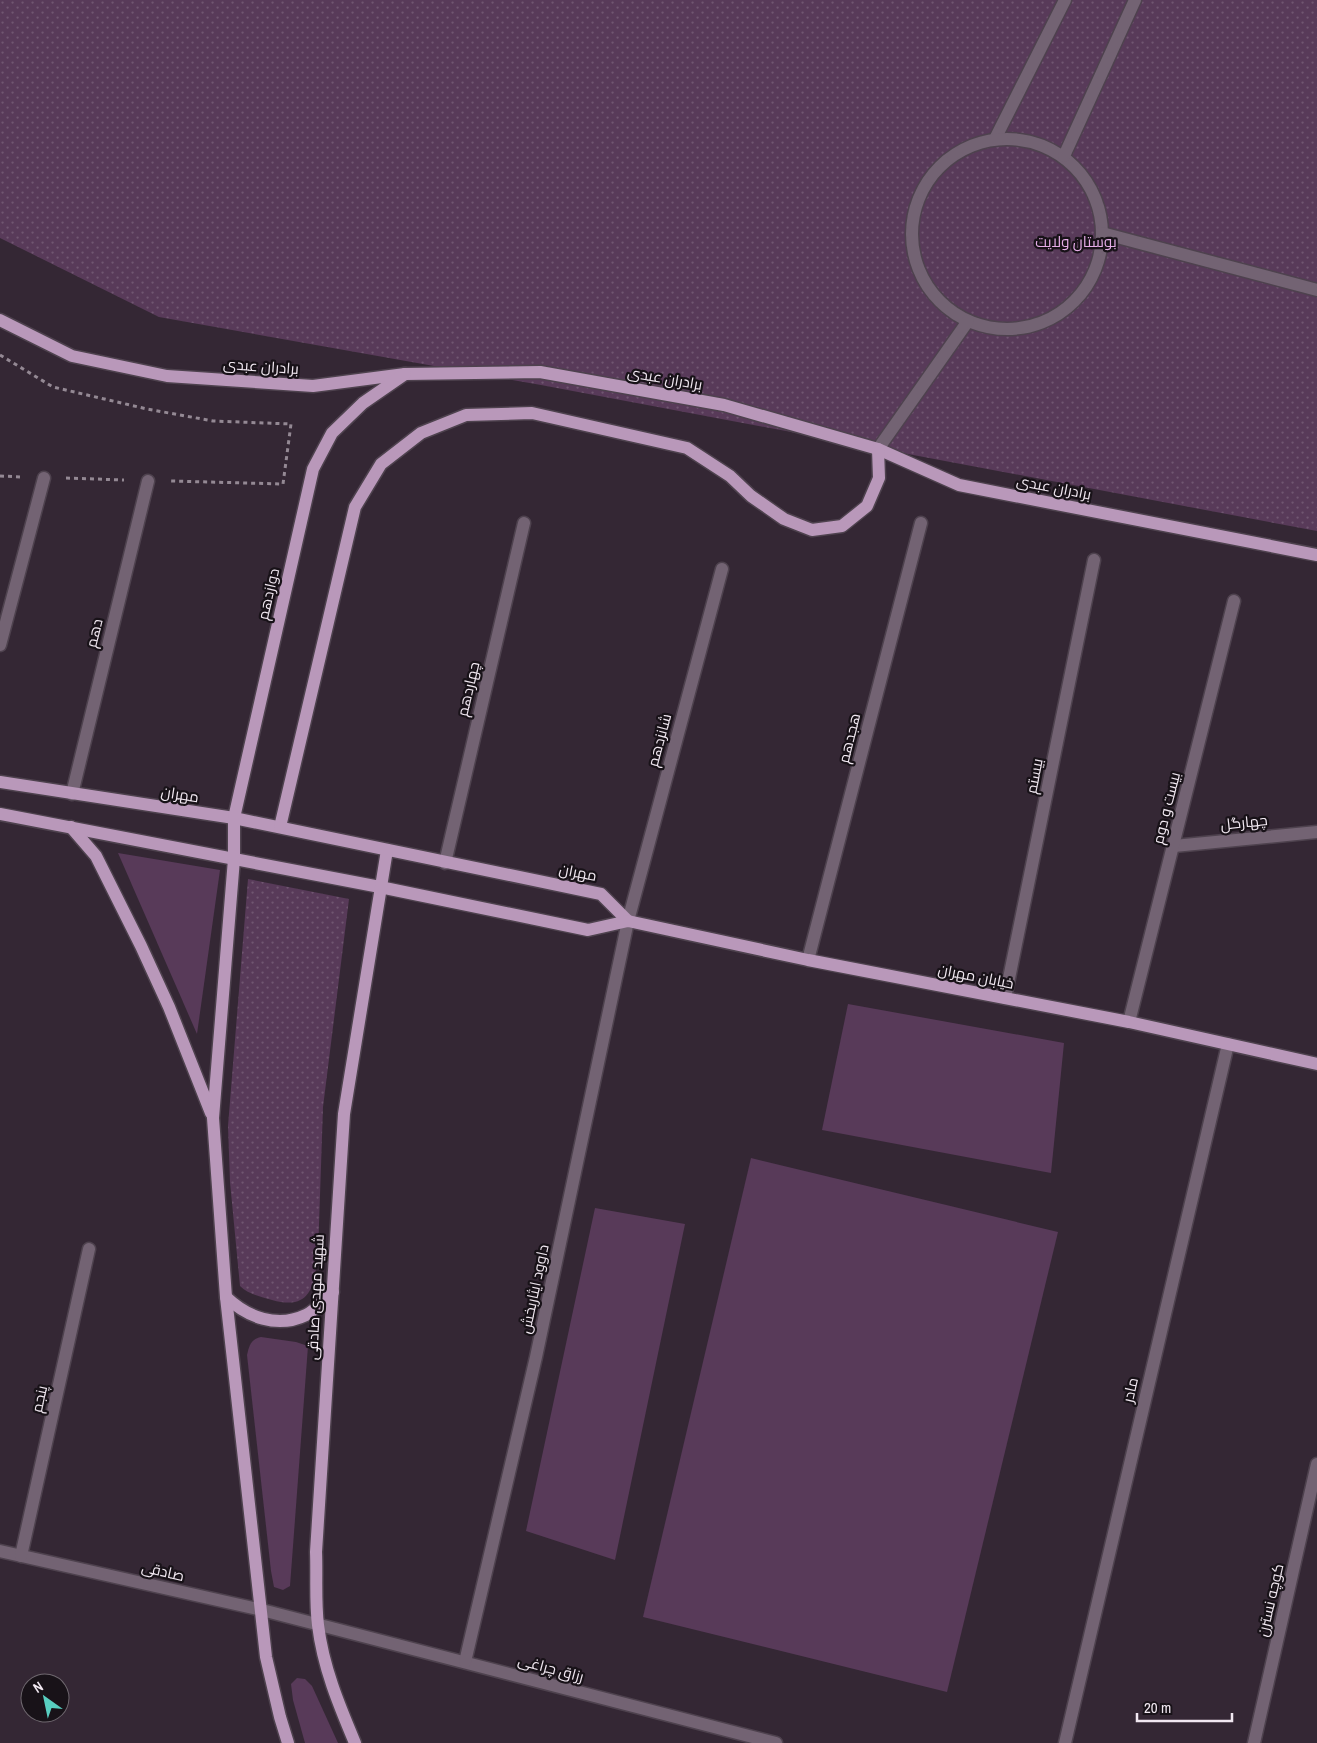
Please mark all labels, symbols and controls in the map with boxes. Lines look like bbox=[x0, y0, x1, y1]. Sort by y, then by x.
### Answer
park label: بوستان ولایت bbox=[1035, 231, 1117, 252]
street label: برادران عبدی bbox=[222, 353, 300, 379]
street label: برادران عبدی bbox=[626, 361, 704, 395]
street label: برادران عبدی bbox=[1015, 469, 1093, 505]
street label: دوازدهم bbox=[252, 566, 284, 622]
street label: دهم bbox=[80, 616, 108, 650]
street label: چهاردهم bbox=[452, 660, 484, 718]
street label: شانزدهم bbox=[642, 711, 676, 769]
street label: هجدهم bbox=[833, 711, 865, 765]
street label: بیستم bbox=[1020, 757, 1048, 795]
street label: بیست و دوم bbox=[1147, 770, 1185, 846]
street label: مهران bbox=[160, 781, 200, 807]
street label: چهارگل bbox=[1219, 809, 1269, 835]
street label: مهران bbox=[557, 858, 599, 886]
street label: خیابان مهران bbox=[936, 958, 1016, 994]
street label: شهید مهدی صادقی bbox=[301, 1234, 329, 1360]
street label: داوود ایثاربخش bbox=[514, 1242, 554, 1336]
street label: مادر bbox=[1117, 1375, 1143, 1406]
street label: پنجم bbox=[26, 1383, 52, 1415]
street label: صادقی bbox=[140, 1556, 186, 1586]
street label: کوچه نسترن bbox=[1251, 1561, 1289, 1639]
street label: رزاق چراغی bbox=[516, 1649, 586, 1687]
north arrow bbox=[20, 1673, 70, 1723]
text: N bbox=[30, 1677, 46, 1697]
scale bar bbox=[1137, 1690, 1232, 1722]
text: 20 m bbox=[1144, 1697, 1171, 1718]

